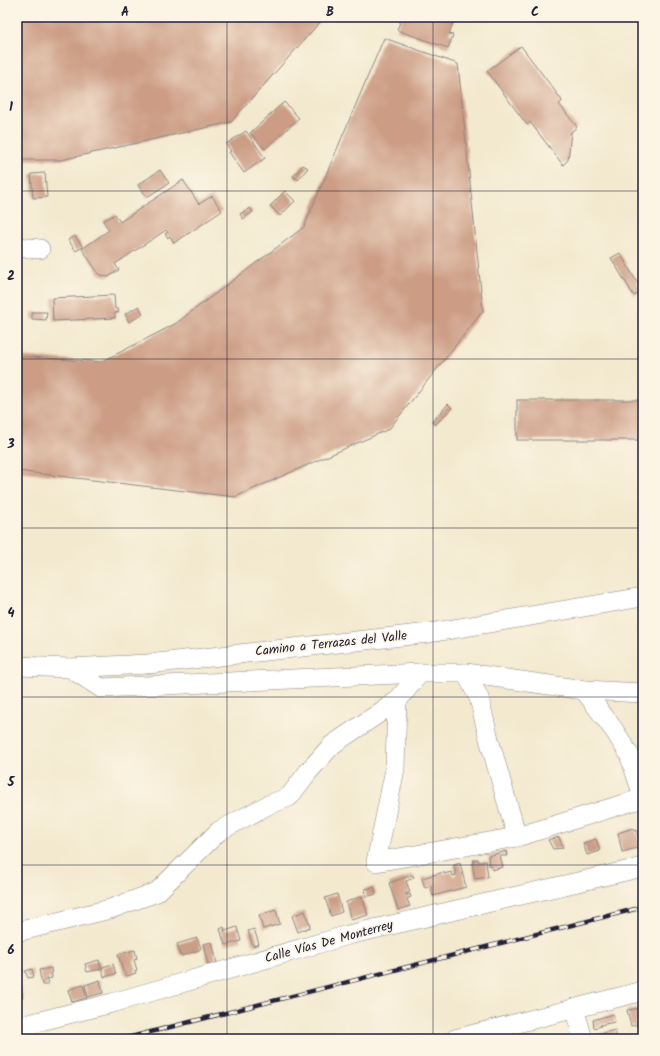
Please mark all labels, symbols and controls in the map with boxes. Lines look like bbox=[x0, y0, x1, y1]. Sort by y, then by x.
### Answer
text: A bbox=[121, 2, 129, 23]
text: B bbox=[326, 2, 334, 23]
text: C bbox=[531, 2, 539, 23]
text: 1 bbox=[9, 97, 13, 118]
text: 2 bbox=[7, 266, 15, 287]
text: 3 bbox=[6, 434, 15, 455]
text: 4 bbox=[7, 603, 15, 624]
street label: Camino a Terrazas del Valle bbox=[254, 626, 408, 662]
text: 5 bbox=[7, 772, 16, 793]
street label: Calle Vías De Monterrey bbox=[262, 915, 396, 969]
text: 6 bbox=[7, 940, 15, 961]

